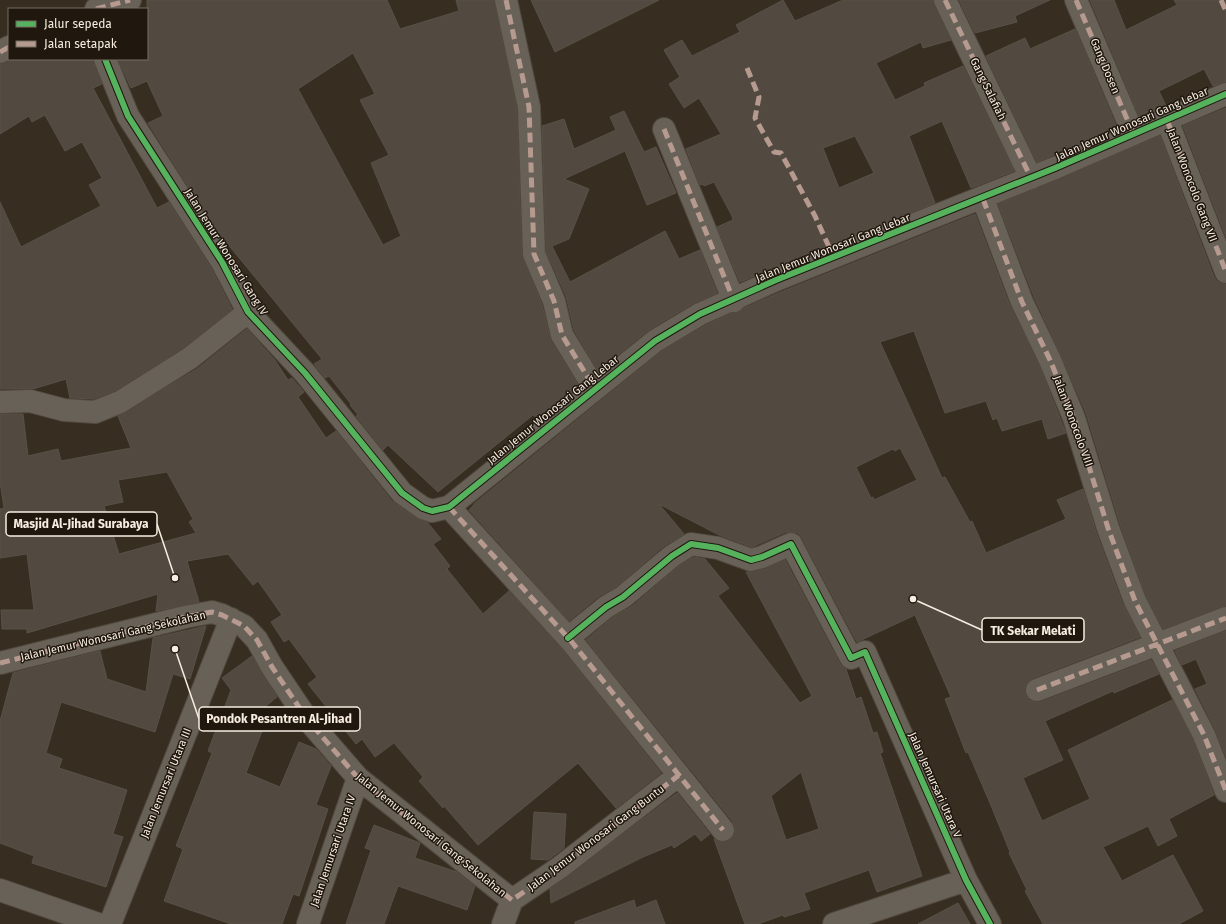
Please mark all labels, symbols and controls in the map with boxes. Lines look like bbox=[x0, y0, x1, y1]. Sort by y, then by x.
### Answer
legend bbox=[8, 8, 148, 60]
text: Jalur sepeda bbox=[44, 17, 112, 31]
street label: Gang Dosen bbox=[1087, 36, 1123, 96]
text: Jalan setapak bbox=[44, 37, 118, 51]
street label: Gang Salafiah bbox=[967, 56, 1009, 122]
street label: Jalan Jemur Wonosari Gang Lebar bbox=[1054, 84, 1211, 164]
street label: Jalan Wonocolo Gang VII bbox=[1164, 126, 1220, 244]
street label: Jalan Jemur Wonosari Gang IV bbox=[182, 186, 271, 319]
street label: Jalan Jemur Wonosari Gang Lebar bbox=[754, 211, 913, 285]
street label: Jalan Jemur Wonosari Gang Lebar bbox=[485, 352, 622, 467]
street label: Jalan Wonocolo VIII bbox=[1051, 374, 1095, 468]
callout: Masjid Al-Jihad Surabaya bbox=[6, 512, 157, 536]
text: Masjid Al-Jihad Surabaya bbox=[13, 517, 149, 531]
street label: Jalan Jemur Wonosari Gang Sekolahan bbox=[19, 608, 207, 664]
callout: TK Sekar Melati bbox=[982, 618, 1084, 642]
text: TK Sekar Melati bbox=[990, 624, 1076, 638]
callout: Pondok Pesantren Al-Jihad bbox=[199, 707, 360, 731]
text: Pondok Pesantren Al-Jihad bbox=[206, 712, 352, 726]
street label: Jalan Jemursari Utara III bbox=[138, 726, 194, 840]
street label: Jalan Jemursari Utara V bbox=[906, 730, 965, 841]
street label: Jalan Jemur Wonosari Gang Sekolahan bbox=[353, 770, 509, 900]
street label: Jalan Jemur Wonosari Gang Buntu bbox=[525, 782, 667, 894]
street label: Jalan Jemursari Utara IV bbox=[308, 792, 359, 909]

